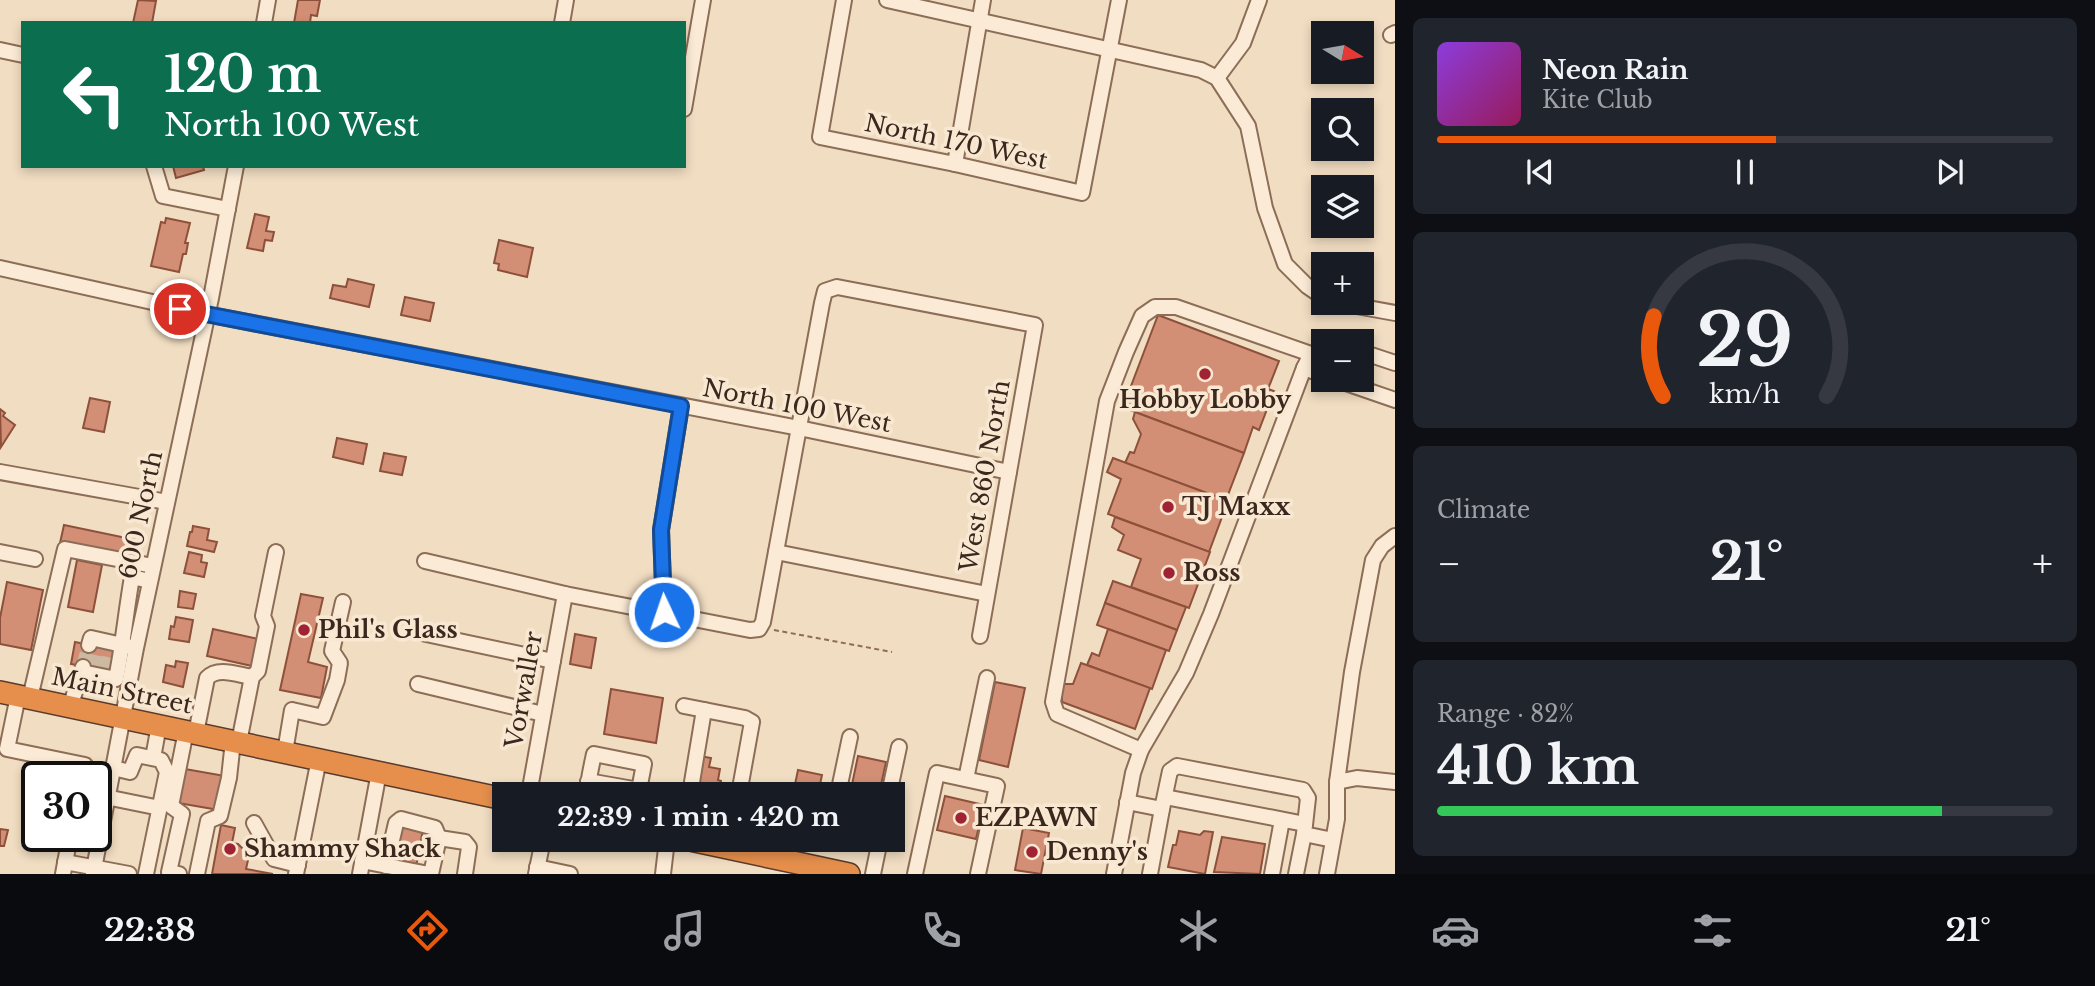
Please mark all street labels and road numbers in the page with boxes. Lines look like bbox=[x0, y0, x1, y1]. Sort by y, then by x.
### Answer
street label: North 170 West bbox=[862, 108, 1050, 175]
street label: North 100 West bbox=[700, 373, 894, 438]
street label: West 860 North bbox=[953, 378, 1016, 575]
street label: 600 North bbox=[113, 448, 168, 582]
street label: Vorwaller bbox=[499, 629, 548, 752]
street label: Main Street bbox=[49, 661, 195, 720]

